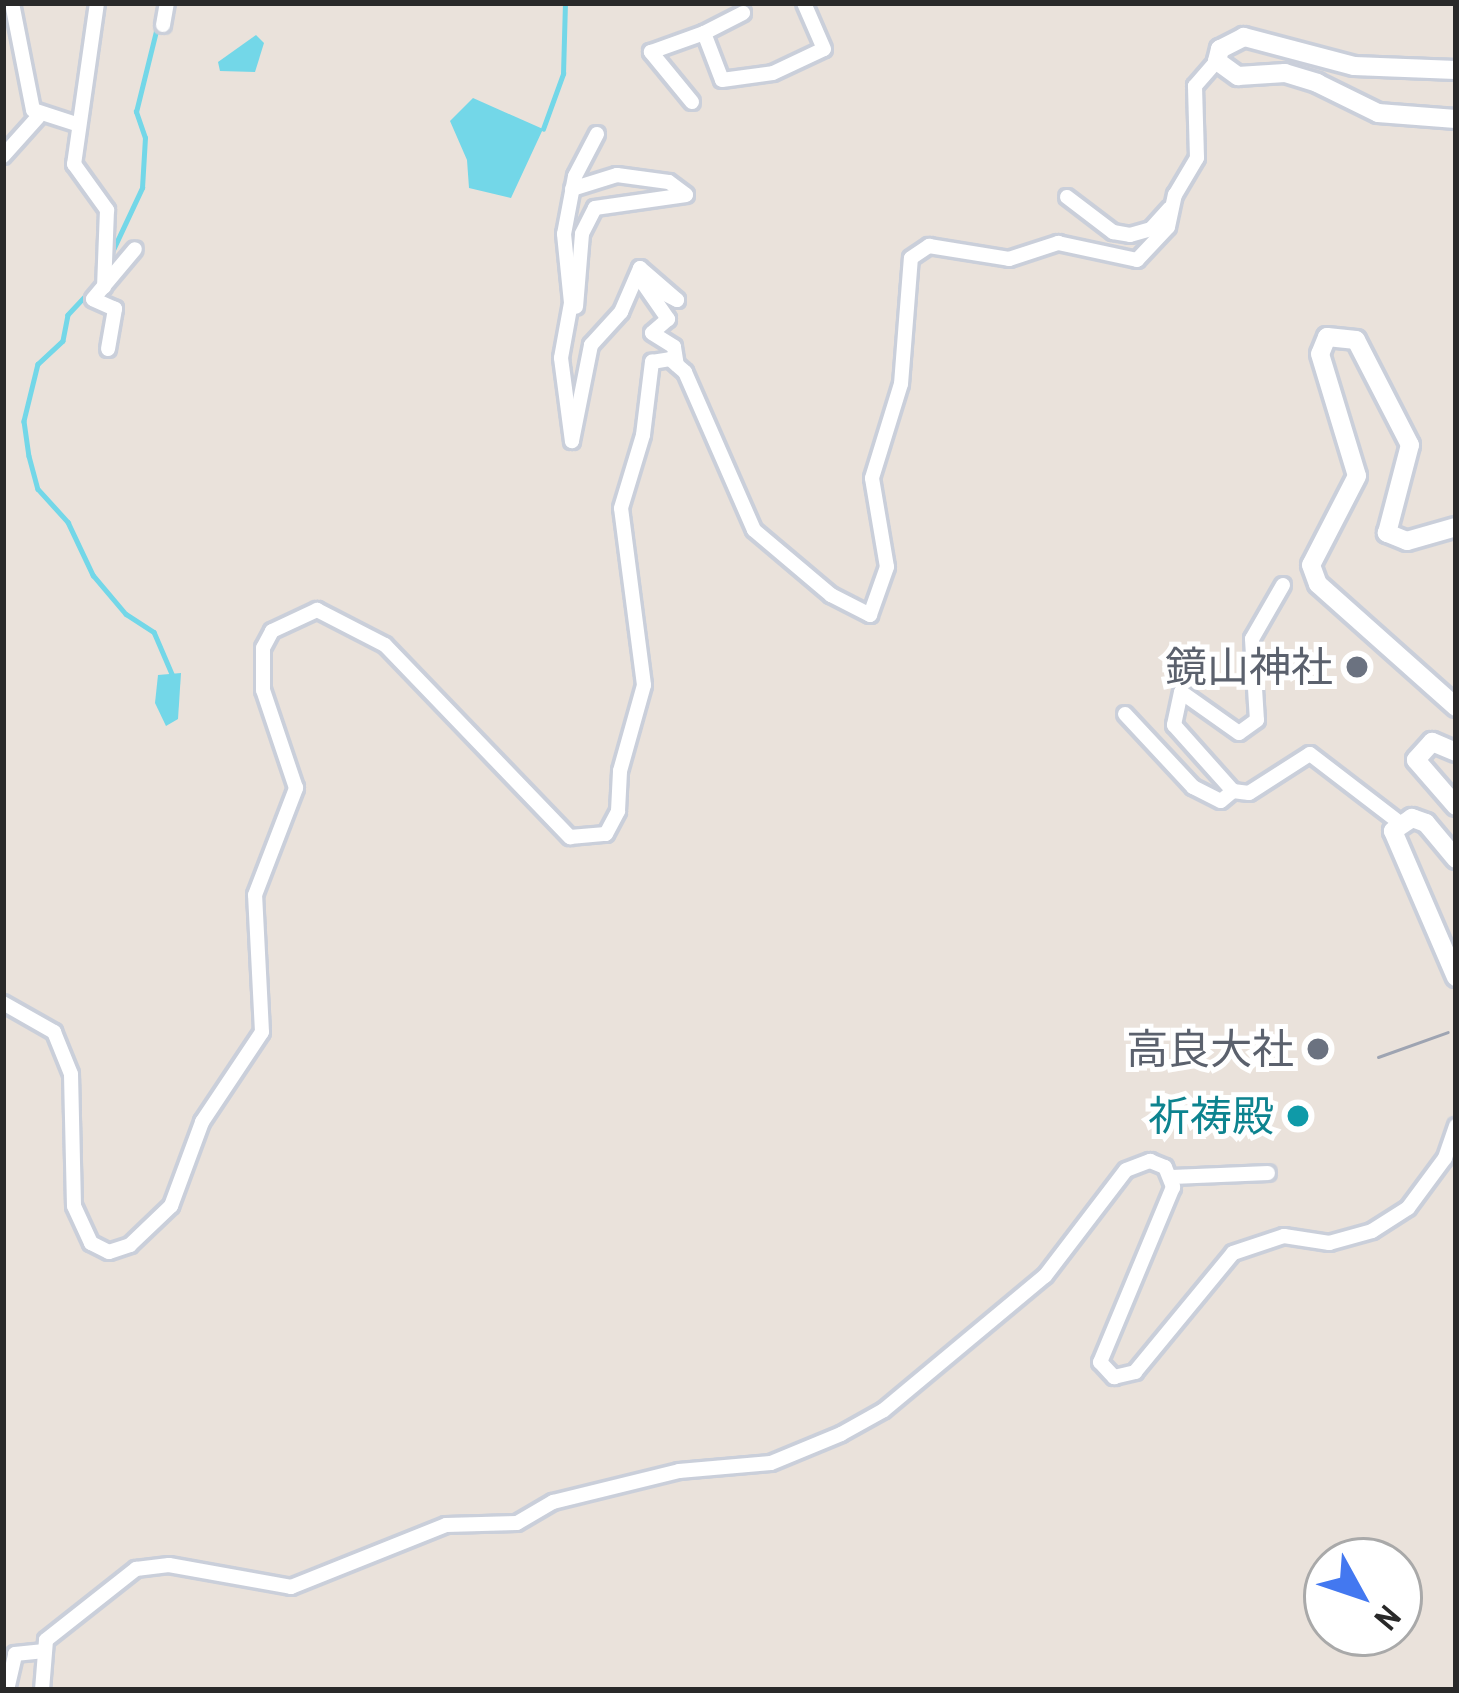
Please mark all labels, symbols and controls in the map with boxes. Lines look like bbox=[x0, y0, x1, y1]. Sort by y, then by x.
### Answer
place label: 鏡山神社 bbox=[1165, 642, 1333, 692]
marker: 鏡山神社 bbox=[1344, 654, 1370, 680]
place label: 高良大社 bbox=[1126, 1024, 1294, 1074]
marker: 高良大社 bbox=[1305, 1036, 1331, 1062]
place label: 祈祷殿 bbox=[1148, 1091, 1274, 1141]
marker: 祈祷殿 bbox=[1285, 1103, 1311, 1129]
north arrow bbox=[1303, 1537, 1423, 1657]
text: N bbox=[1365, 1597, 1411, 1640]

